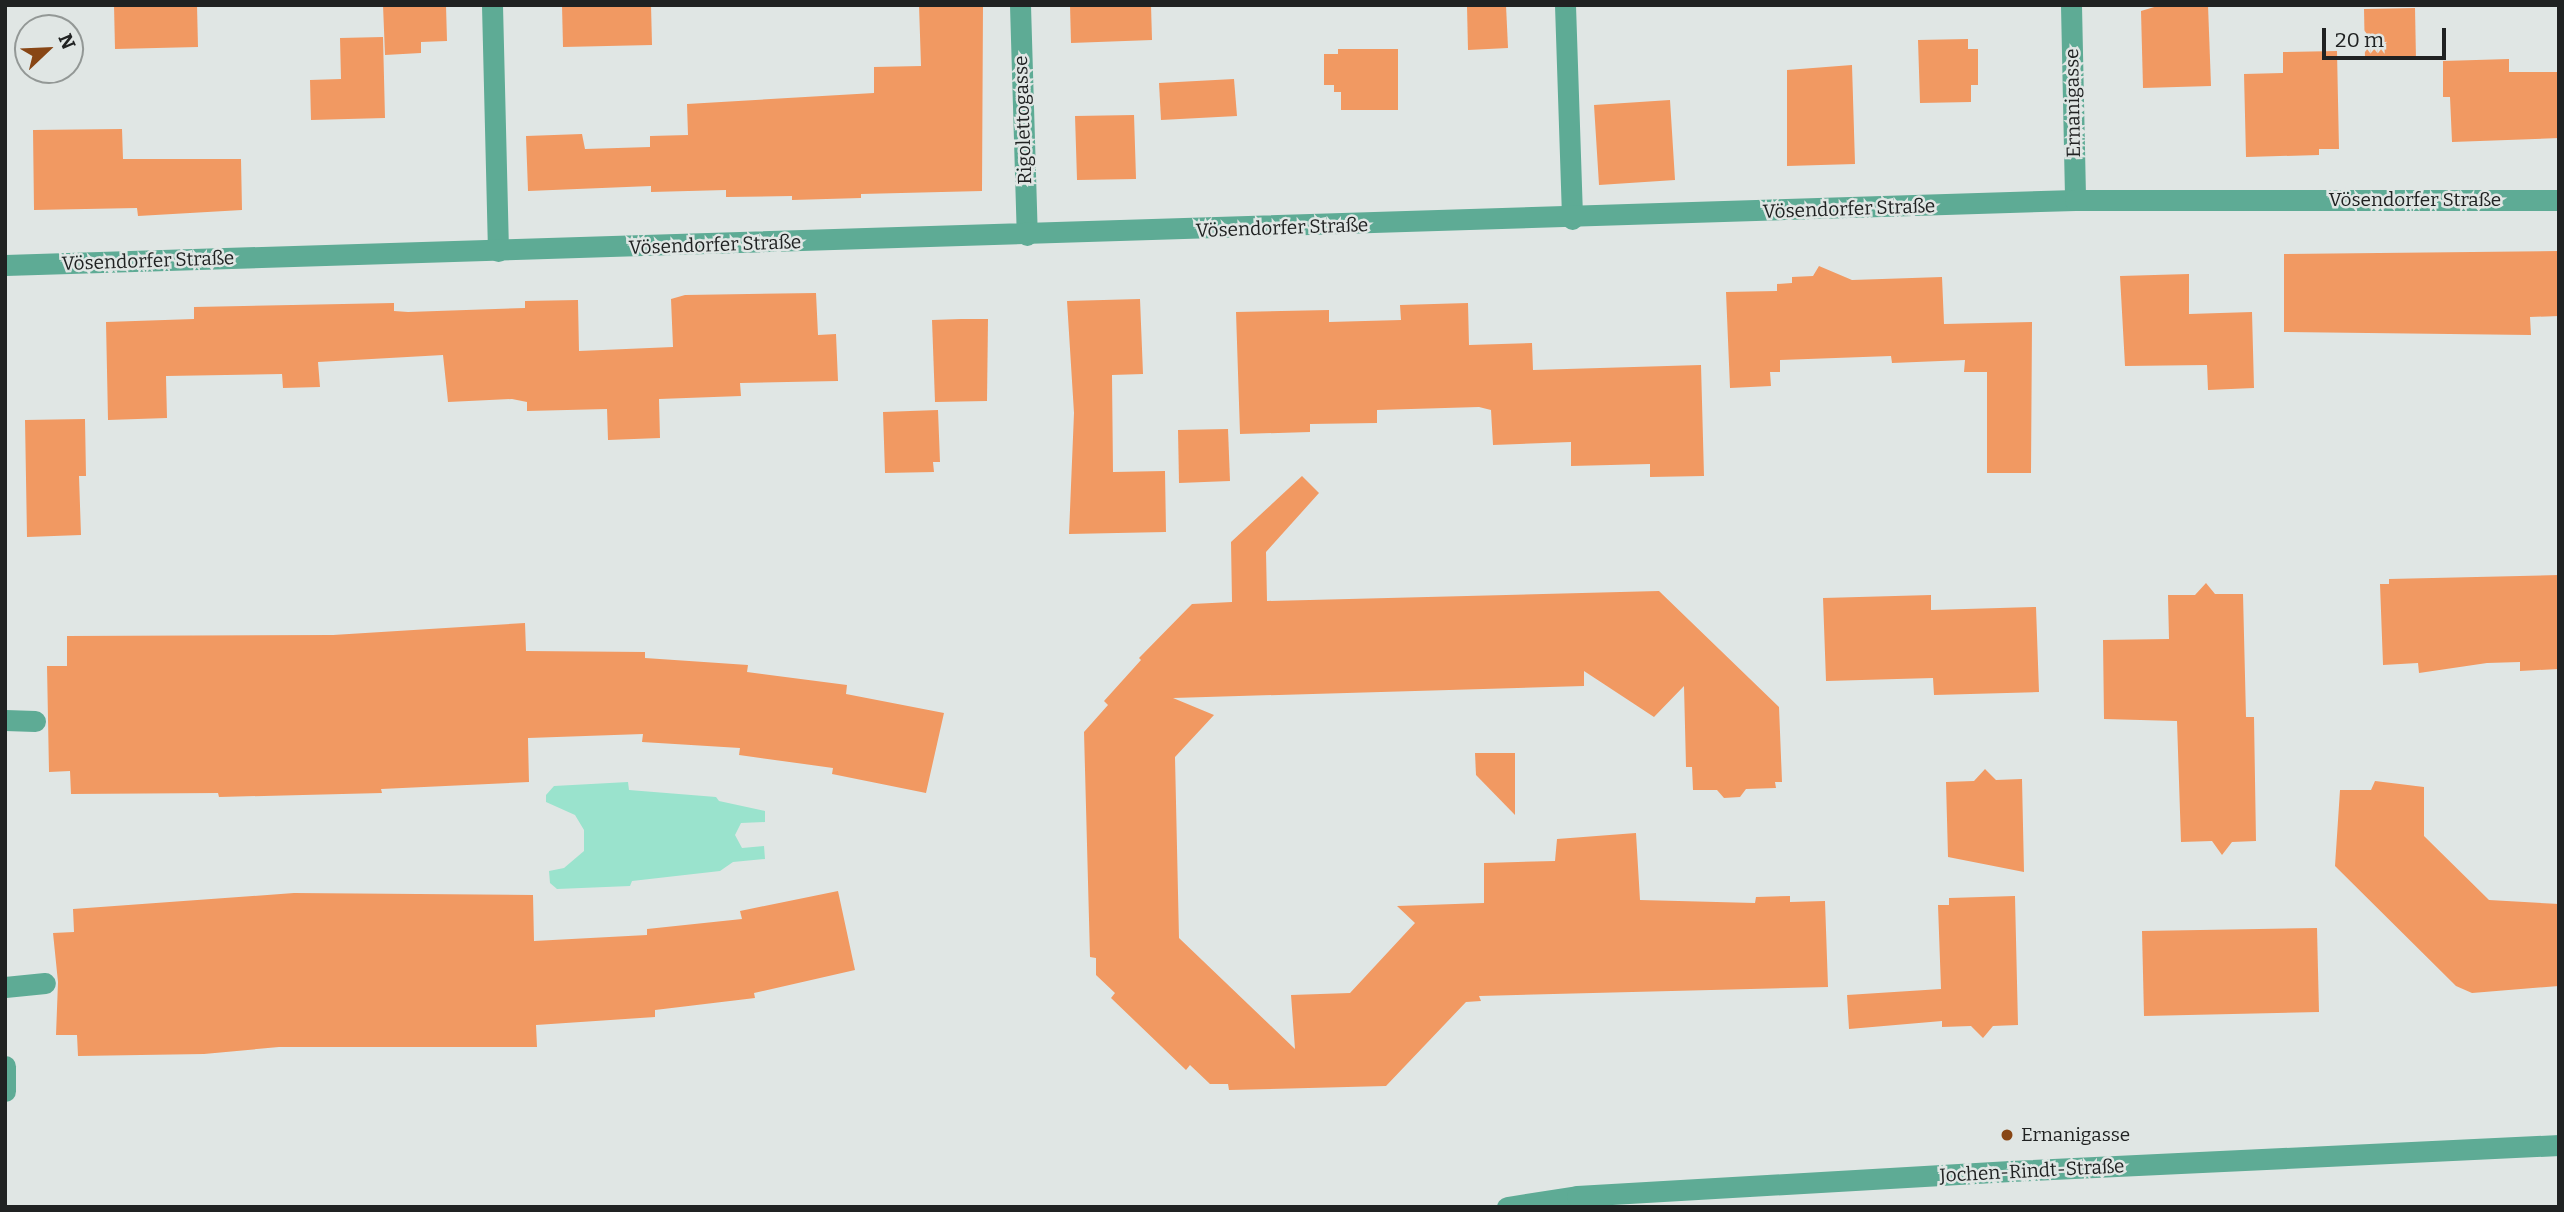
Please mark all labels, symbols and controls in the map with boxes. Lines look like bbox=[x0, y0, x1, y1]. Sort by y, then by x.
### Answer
north arrow bbox=[14, 14, 84, 84]
scale bar bbox=[2326, 14, 2450, 58]
text: 20 m bbox=[2335, 27, 2384, 53]
text: N bbox=[53, 30, 80, 53]
street label: Ernanigasse bbox=[2061, 48, 2085, 158]
street label: Rigolettogasse bbox=[1009, 55, 1037, 185]
street label: Vösendorfer Straße bbox=[2329, 189, 2501, 211]
street label: Vösendorfer Straße bbox=[1762, 195, 1936, 223]
street label: Vösendorfer Straße bbox=[1195, 214, 1369, 242]
street label: Vösendorfer Straße bbox=[628, 231, 802, 259]
street label: Vösendorfer Straße bbox=[61, 247, 235, 275]
place label: Ernanigasse bbox=[2021, 1124, 2130, 1146]
marker: Ernanigasse bbox=[1999, 1127, 2015, 1143]
street label: Jochen-Rindt-Straße bbox=[1939, 1155, 2125, 1187]

